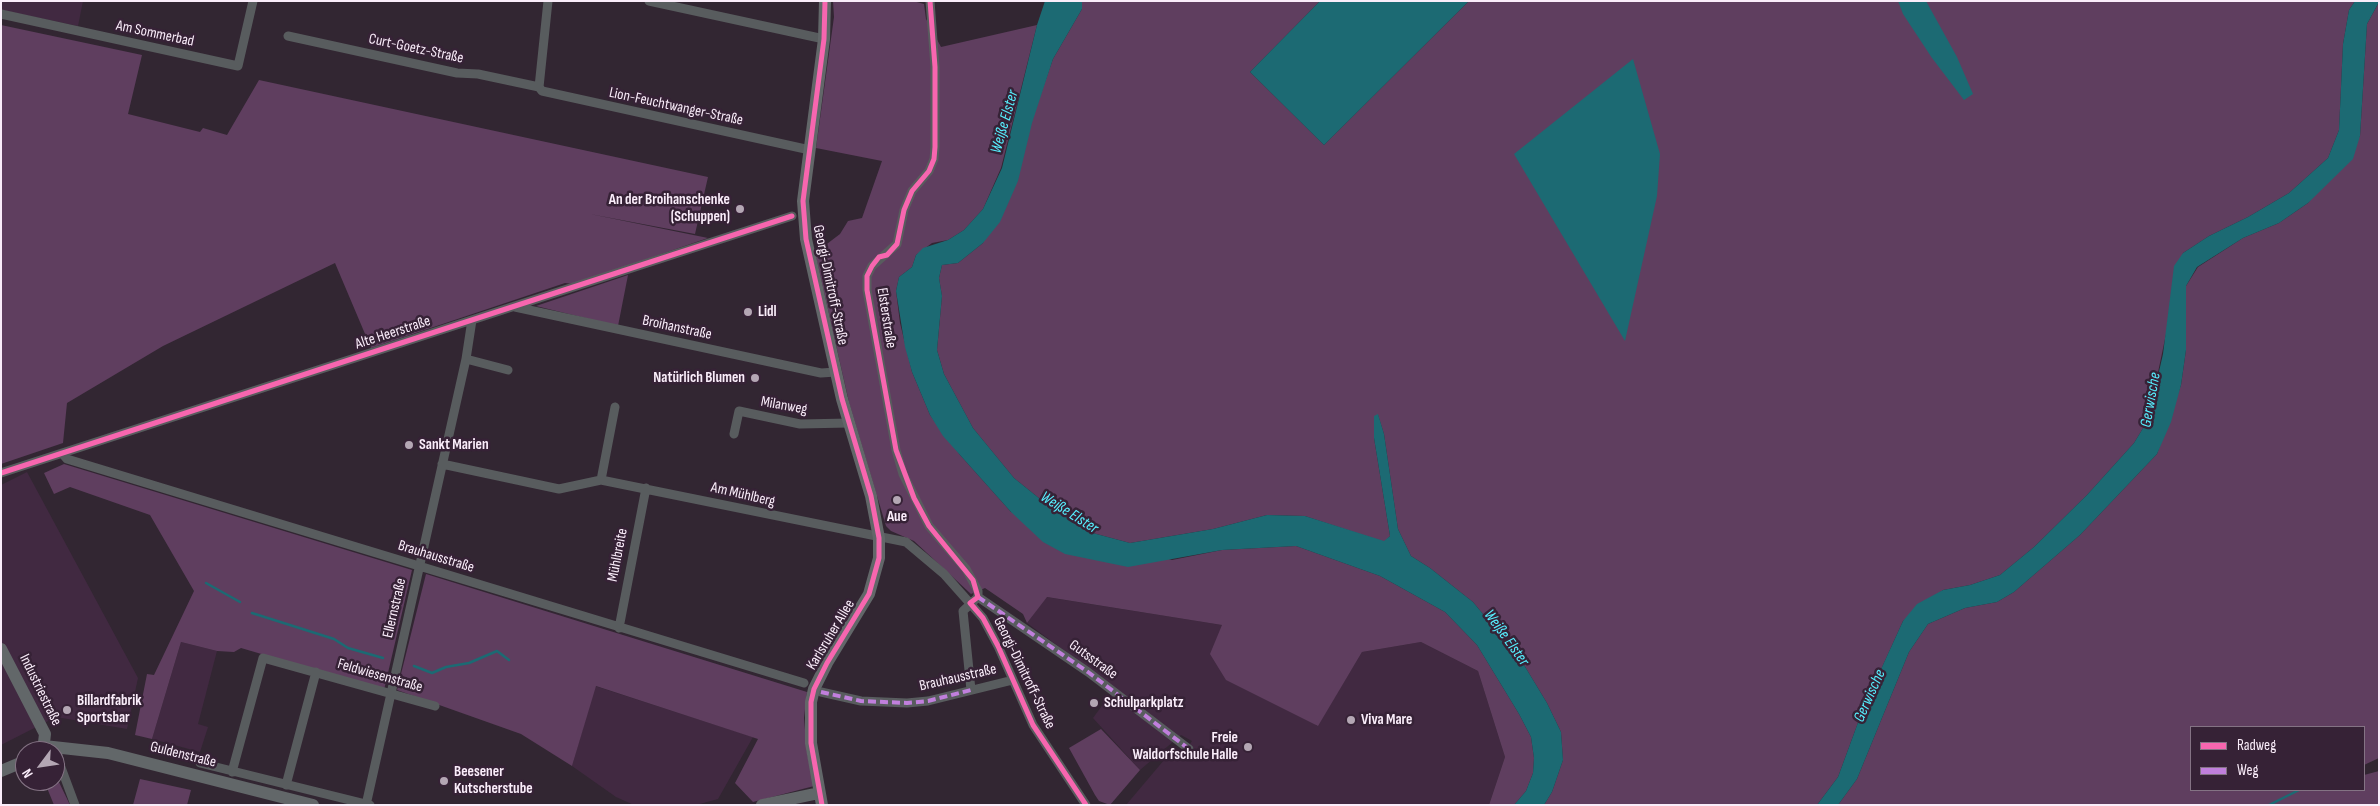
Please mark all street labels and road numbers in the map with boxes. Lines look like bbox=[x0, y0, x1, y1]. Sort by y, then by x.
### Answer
street label: Am Sommerbad bbox=[114, 17, 196, 51]
street label: Curt-Goetz-Straße bbox=[367, 30, 465, 68]
street label: Lion-Feuchtwanger-Straße bbox=[607, 84, 745, 130]
street label: Georgi-Dimitroff-Straße bbox=[808, 223, 852, 347]
street label: Elsterstraße bbox=[872, 286, 900, 350]
street label: Alte Heerstraße bbox=[353, 312, 433, 354]
street label: Broihanstraße bbox=[641, 312, 713, 344]
street label: Milanweg bbox=[759, 393, 809, 419]
street label: Am Mühlberg bbox=[709, 479, 777, 511]
street label: Mühlbreite bbox=[604, 527, 632, 583]
street label: Brauhausstraße bbox=[396, 537, 476, 577]
street label: Ellernstraße bbox=[379, 576, 411, 640]
street label: Karlsruher Allee bbox=[803, 597, 859, 673]
street label: Georgi-Dimitroff-Straße bbox=[989, 614, 1059, 732]
street label: Gutsstraße bbox=[1065, 636, 1121, 684]
street label: Industriestraße bbox=[15, 651, 65, 729]
street label: Feldwiesenstraße bbox=[335, 655, 425, 697]
street label: Brauhausstraße bbox=[918, 660, 998, 696]
street label: Guldenstraße bbox=[148, 738, 218, 772]

